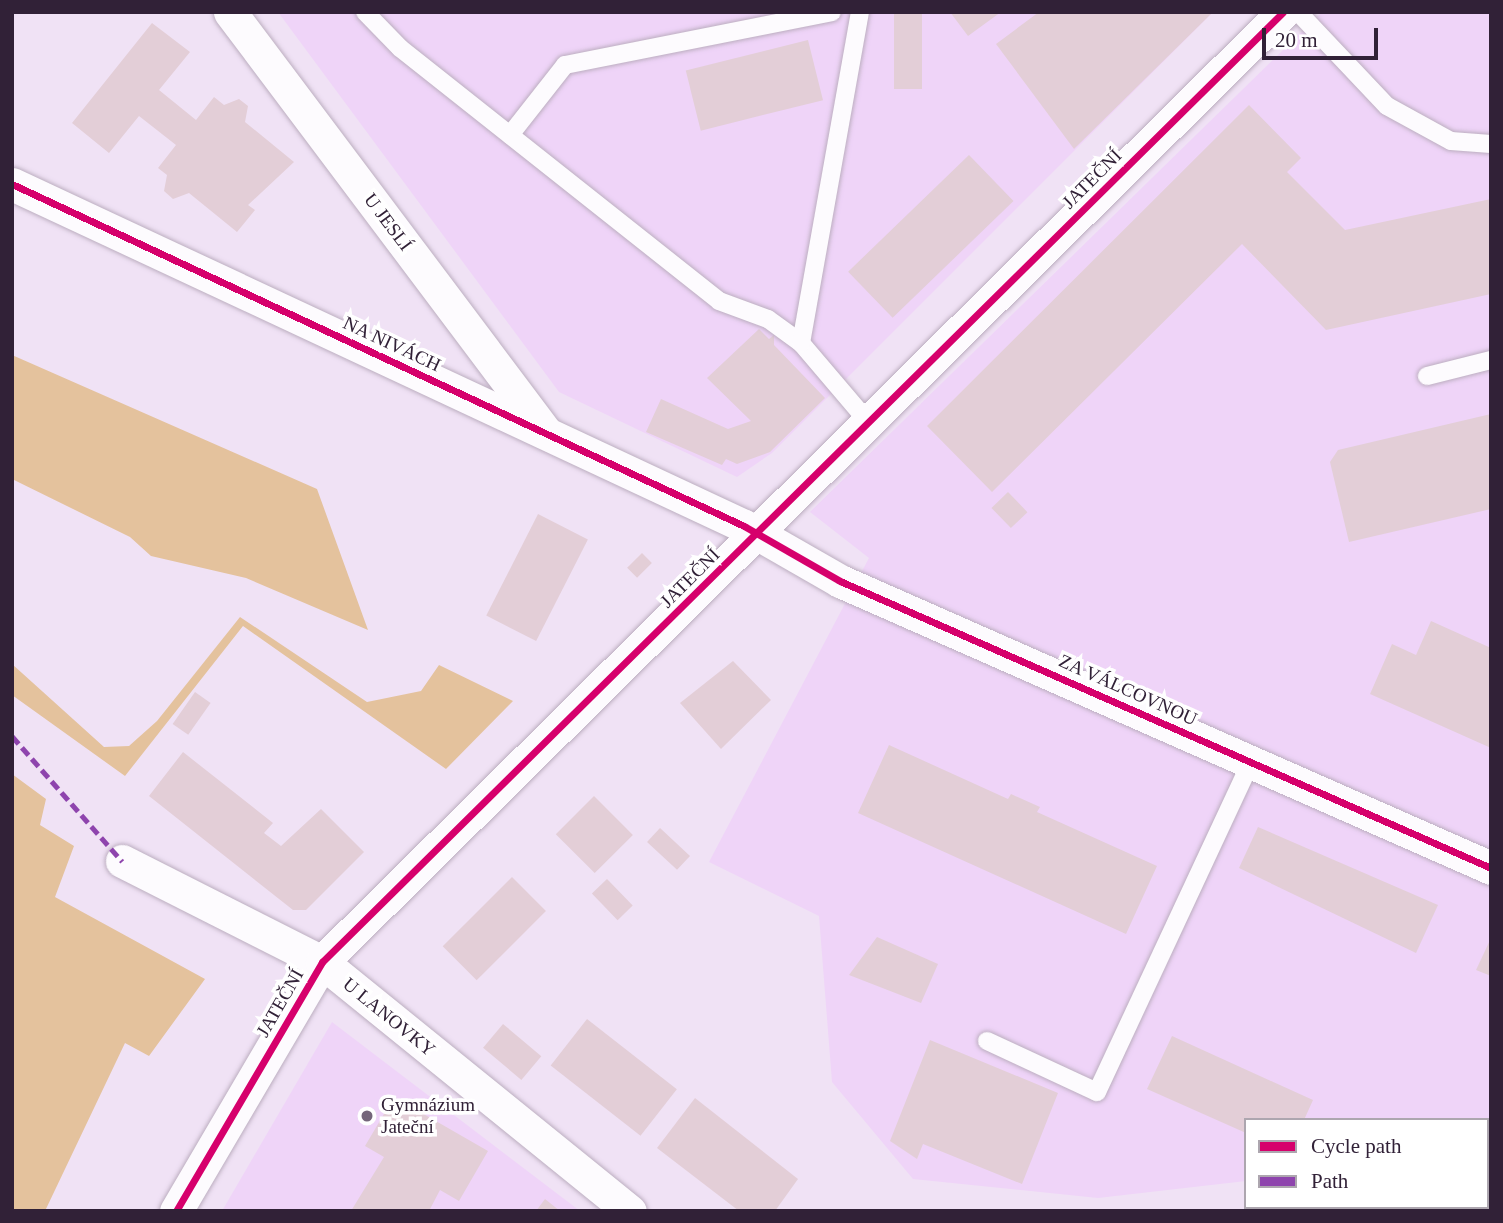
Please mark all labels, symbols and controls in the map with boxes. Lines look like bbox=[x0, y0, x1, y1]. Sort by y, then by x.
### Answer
scale bar bbox=[1265, 14, 1380, 58]
text: 20 m bbox=[1275, 28, 1318, 52]
street label: JATEČNÍ bbox=[1057, 144, 1127, 214]
street label: U JESLÍ bbox=[359, 189, 417, 255]
street label: NA NIVÁCH bbox=[339, 311, 445, 377]
street label: JATEČNÍ bbox=[655, 543, 725, 613]
street label: ZA VÁLCOVNOU bbox=[1055, 649, 1201, 731]
street label: JATEČNÍ bbox=[251, 965, 309, 1041]
street label: U LANOVKY bbox=[338, 973, 440, 1061]
place label: Gymnázium Jateční bbox=[381, 1094, 475, 1138]
marker: Gymnázium Jateční bbox=[359, 1108, 375, 1124]
legend bbox=[1244, 1118, 1489, 1209]
text: Cycle path bbox=[1311, 1134, 1401, 1158]
text: Path bbox=[1311, 1169, 1348, 1193]

